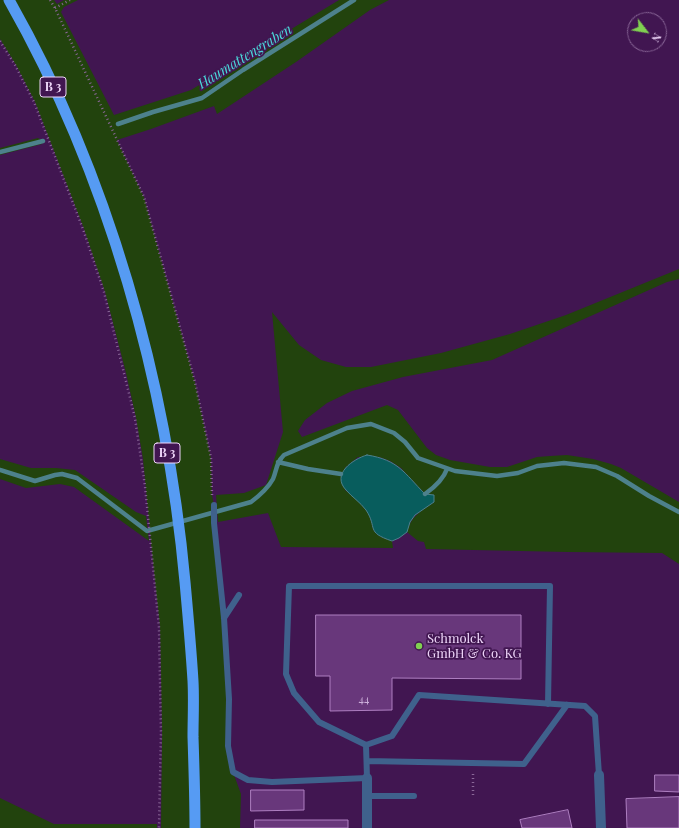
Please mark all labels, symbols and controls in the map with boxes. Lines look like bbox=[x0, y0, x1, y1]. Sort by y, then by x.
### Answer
north arrow bbox=[627, 12, 667, 52]
water label: Haumattengraben bbox=[195, 21, 295, 93]
text: N bbox=[648, 31, 665, 45]
road number: B 3 bbox=[40, 77, 66, 97]
road number: B 3 bbox=[154, 443, 180, 463]
place label: Schmolck GmbH & Co. KG bbox=[427, 631, 522, 662]
marker: Schmolck GmbH & Co. KG bbox=[414, 641, 424, 651]
house number: 44 bbox=[359, 693, 369, 707]

